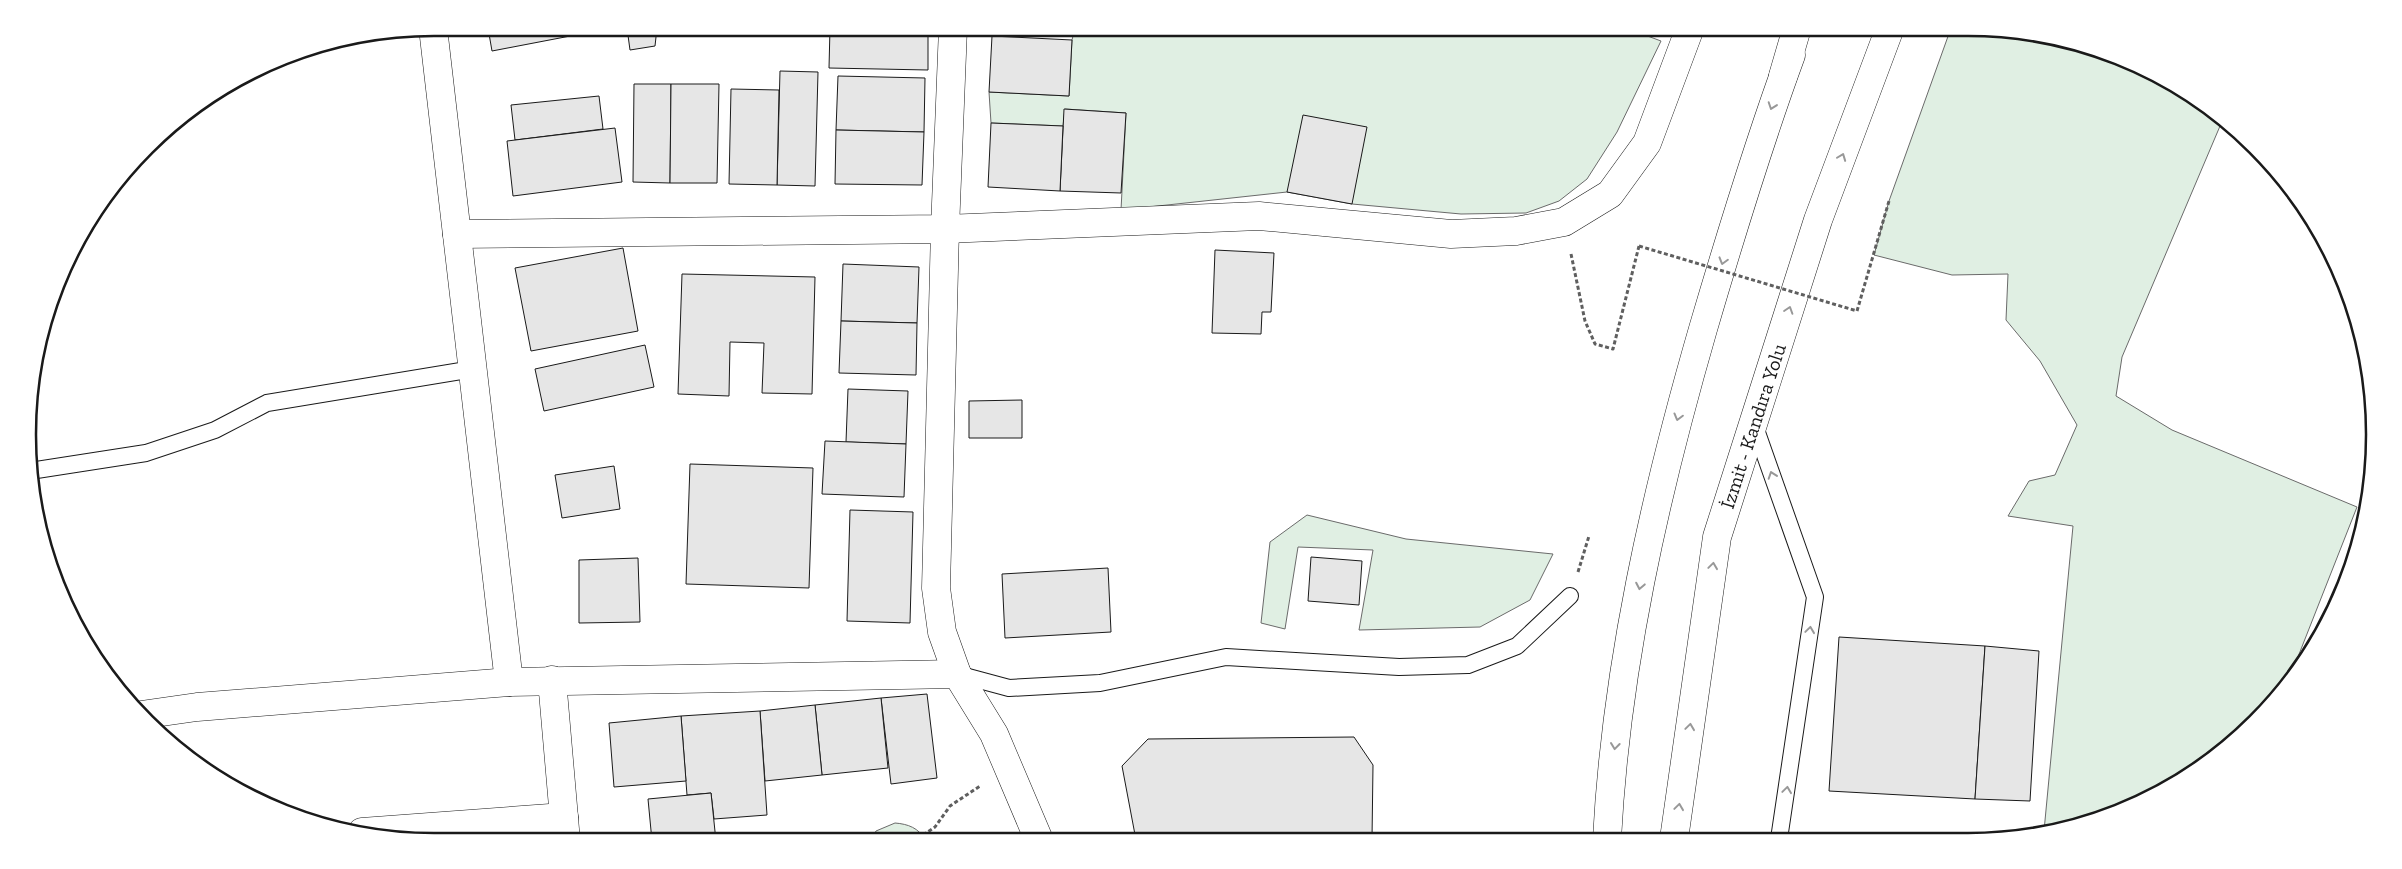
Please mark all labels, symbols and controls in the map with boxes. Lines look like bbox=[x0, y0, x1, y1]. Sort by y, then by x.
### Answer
one-way arrow bbox=[1768, 102, 1778, 110]
one-way arrow bbox=[1836, 153, 1846, 161]
one-way arrow bbox=[1718, 256, 1728, 265]
one-way arrow bbox=[1784, 307, 1794, 315]
street label: İzmit - Kandıra Yolu bbox=[1715, 341, 1791, 511]
one-way arrow bbox=[1673, 413, 1683, 421]
one-way arrow bbox=[1768, 471, 1778, 479]
one-way arrow bbox=[1707, 562, 1718, 570]
one-way arrow bbox=[1635, 582, 1646, 590]
one-way arrow bbox=[1805, 625, 1815, 634]
one-way arrow bbox=[1684, 723, 1695, 731]
one-way arrow bbox=[1610, 743, 1621, 751]
one-way arrow bbox=[1781, 786, 1791, 795]
one-way arrow bbox=[1673, 803, 1683, 811]

